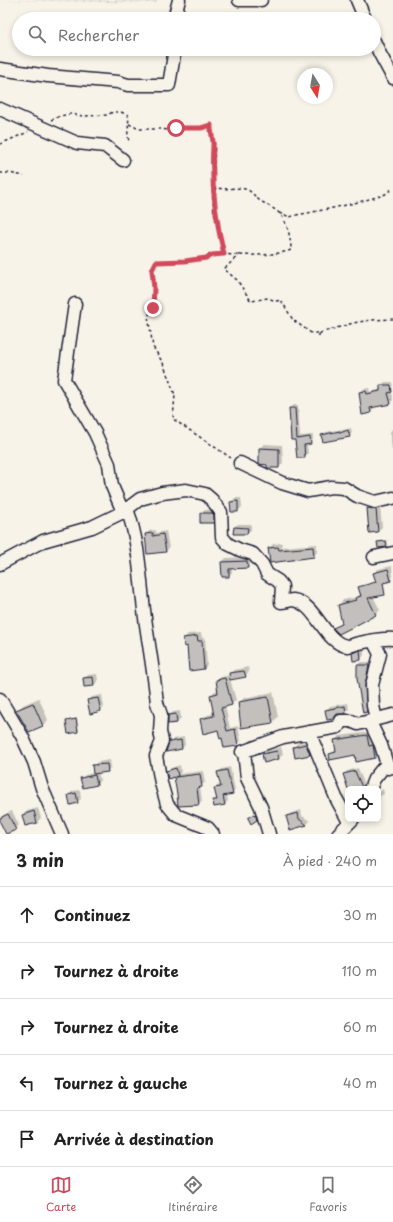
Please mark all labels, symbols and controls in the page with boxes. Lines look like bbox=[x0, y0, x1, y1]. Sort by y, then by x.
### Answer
search box bbox=[12, 12, 381, 56]
icon: search bbox=[26, 23, 48, 45]
text: Rechercher bbox=[58, 23, 139, 46]
north arrow bbox=[297, 68, 333, 104]
route start bbox=[167, 119, 185, 137]
route end bbox=[144, 299, 162, 317]
map controls bbox=[345, 786, 381, 822]
button: locate bbox=[345, 786, 381, 822]
text: 3 min bbox=[16, 847, 64, 873]
text: À pied · 240 m bbox=[283, 851, 377, 870]
text: Continuez bbox=[54, 903, 130, 926]
icon: ahead bbox=[16, 904, 38, 926]
text: 30 m bbox=[343, 905, 377, 924]
text: Tournez à droite bbox=[54, 959, 179, 982]
icon: right bbox=[16, 960, 38, 982]
text: 110 m bbox=[342, 961, 377, 980]
text: Tournez à droite bbox=[54, 1015, 179, 1038]
icon: right bbox=[16, 1016, 38, 1038]
text: 60 m bbox=[343, 1017, 377, 1036]
text: Tournez à gauche bbox=[54, 1071, 188, 1094]
icon: left bbox=[16, 1072, 38, 1094]
text: 40 m bbox=[343, 1073, 377, 1092]
text: Arrivée à destination bbox=[54, 1127, 214, 1150]
icon: arrive bbox=[16, 1128, 38, 1150]
tab: Carte bbox=[46, 1174, 76, 1215]
tab: Itinéraire bbox=[168, 1174, 218, 1215]
tab: Favoris bbox=[309, 1174, 347, 1215]

